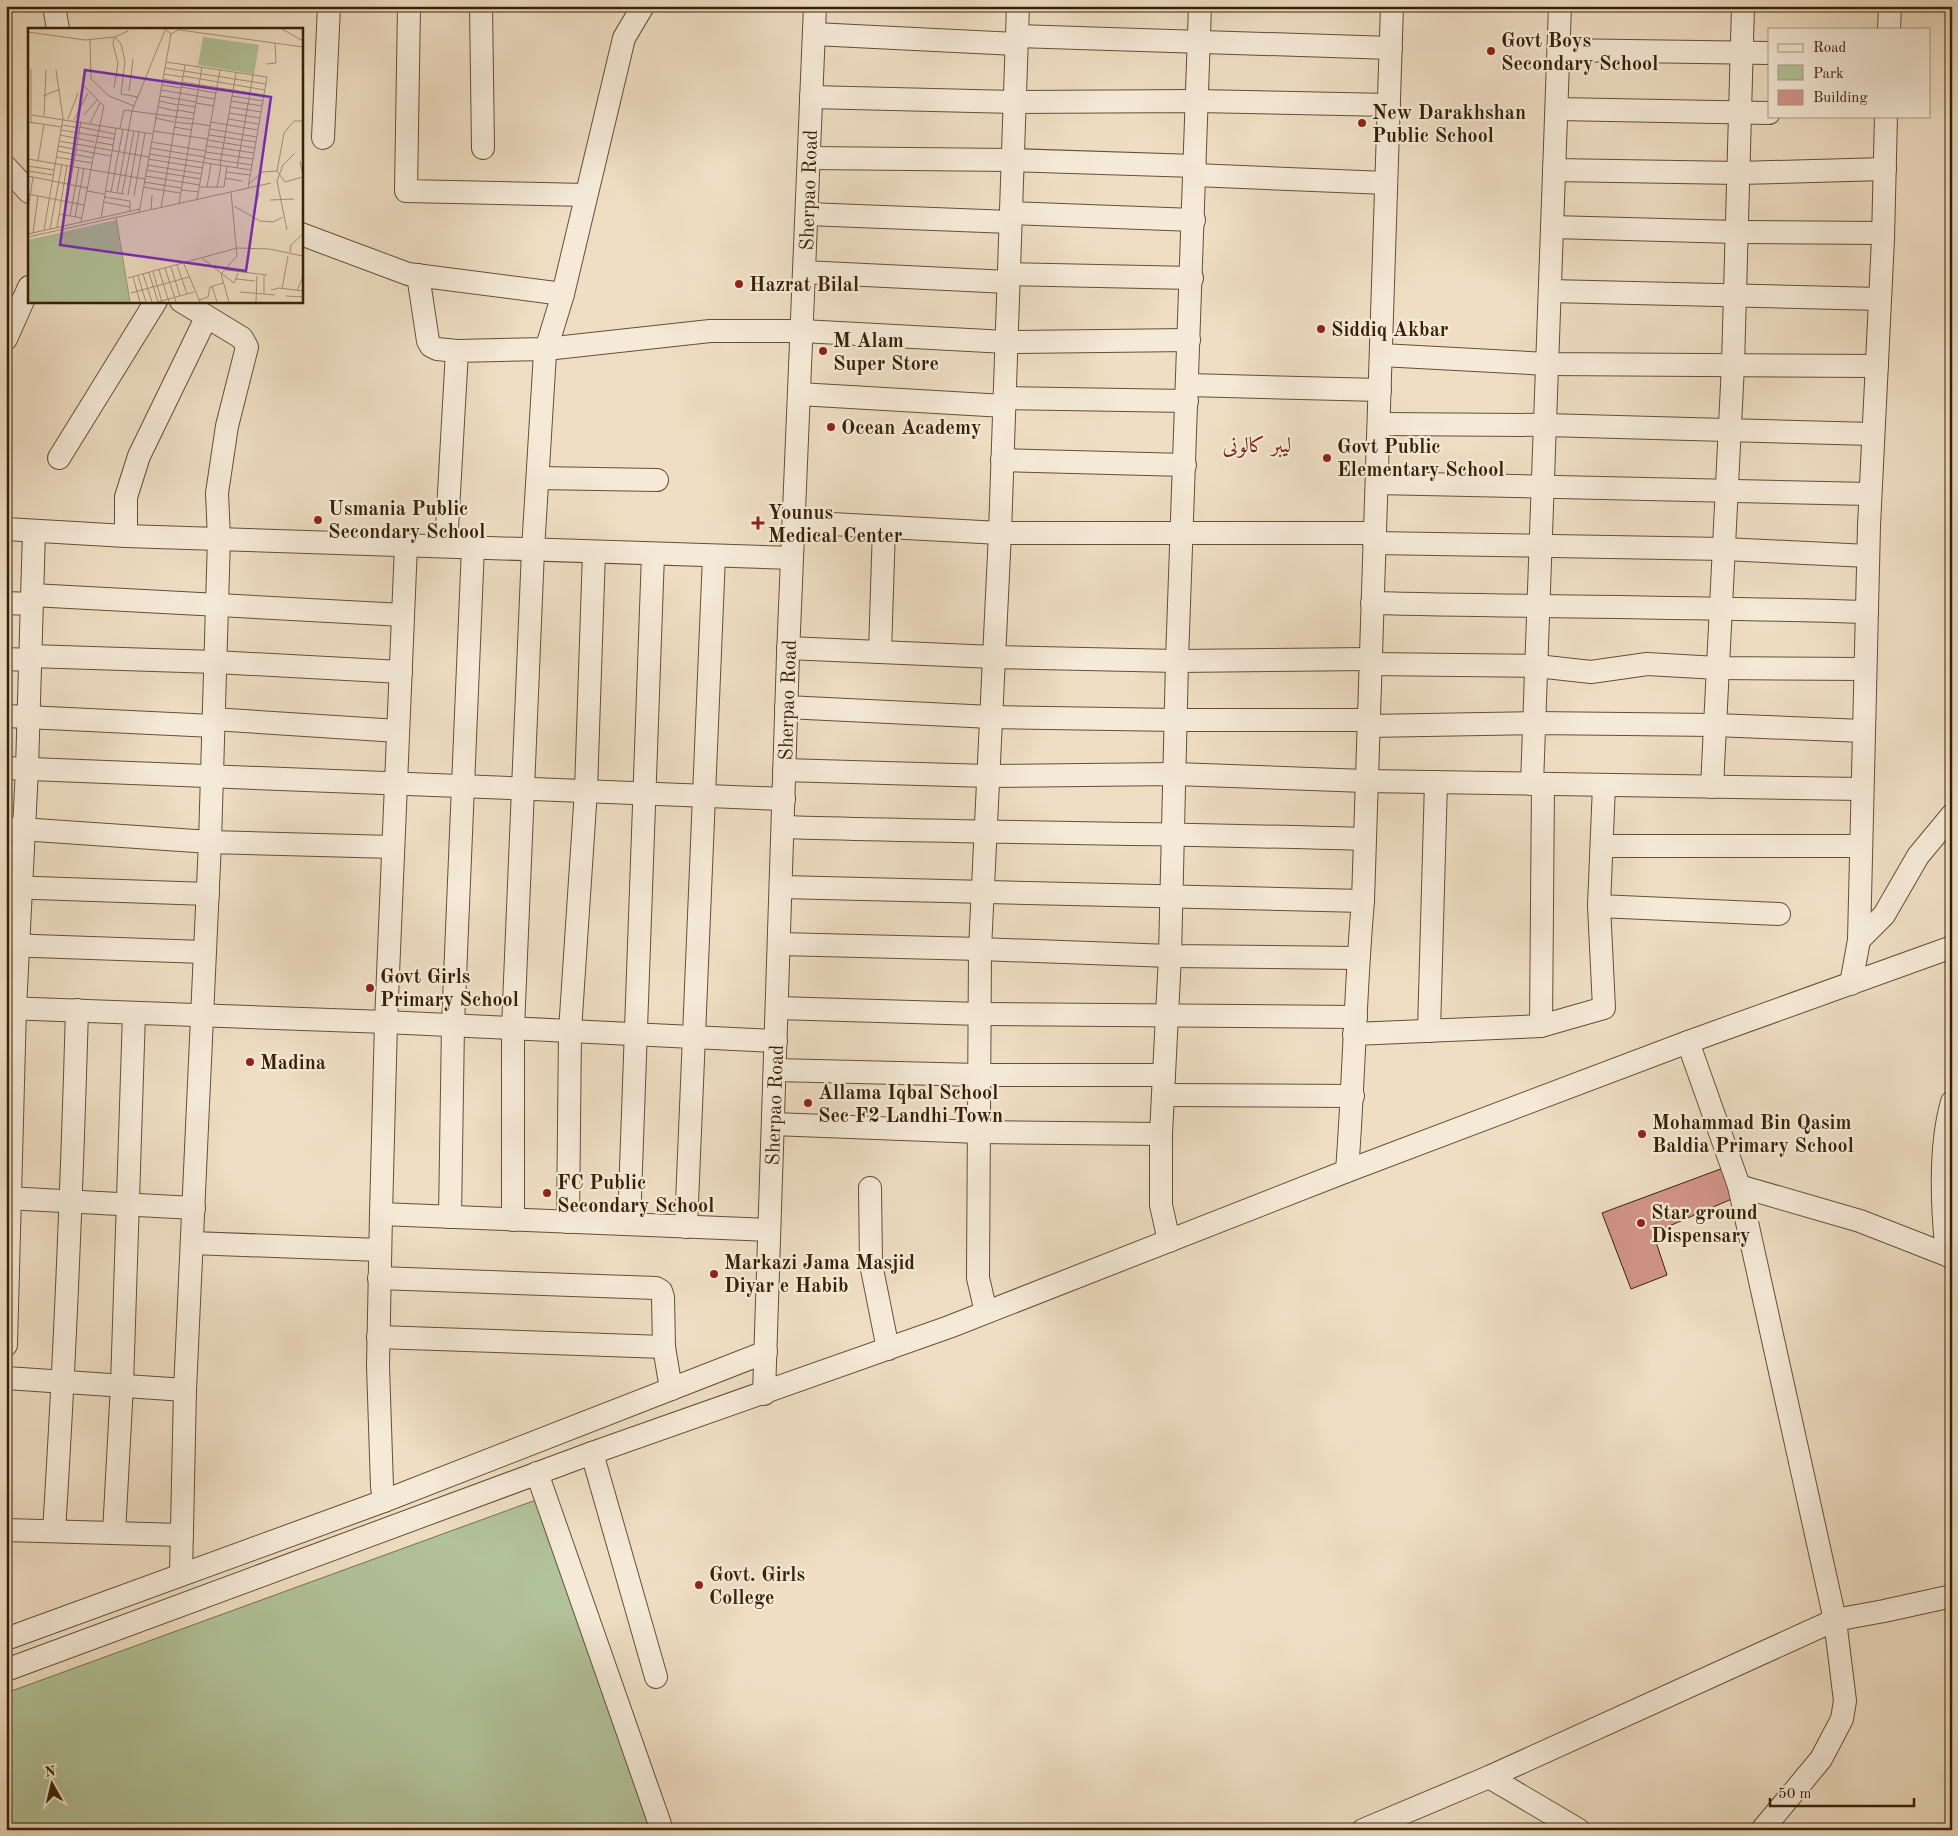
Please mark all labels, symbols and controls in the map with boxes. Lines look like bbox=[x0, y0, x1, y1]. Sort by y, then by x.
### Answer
inset map bbox=[28, 28, 302, 302]
legend bbox=[1768, 28, 1930, 118]
place label: Govt Boys Secondary School bbox=[1501, 32, 1658, 75]
text: Road bbox=[1813, 41, 1847, 56]
marker: Govt Boys Secondary School bbox=[1485, 45, 1497, 57]
text: Park bbox=[1813, 67, 1844, 82]
text: Building bbox=[1813, 91, 1868, 106]
place label: New Darakhshan Public School bbox=[1372, 104, 1526, 147]
marker: New Darakhshan Public School bbox=[1356, 117, 1368, 129]
street label: Sherpao Road bbox=[798, 129, 822, 251]
place label: Hazrat Bilal bbox=[749, 276, 859, 296]
marker: Hazrat Bilal bbox=[733, 278, 745, 290]
place label: Siddiq Akbar bbox=[1331, 321, 1449, 341]
marker: Siddiq Akbar bbox=[1315, 323, 1327, 335]
place label: M Alam Super Store bbox=[833, 332, 939, 375]
marker: M Alam Super Store bbox=[817, 345, 829, 357]
place label: Ocean Academy bbox=[841, 419, 981, 439]
marker: Ocean Academy bbox=[825, 421, 837, 433]
district label: لیبر کالونی bbox=[1223, 435, 1291, 458]
place label: Govt Public Elementary School bbox=[1337, 438, 1504, 481]
marker: Govt Public Elementary School bbox=[1321, 452, 1333, 464]
place label: Usmania Public Secondary School bbox=[328, 500, 485, 543]
place label: Younus Medical Center bbox=[768, 504, 903, 547]
marker: Usmania Public Secondary School bbox=[312, 514, 324, 526]
marker: Younus Medical Center bbox=[752, 517, 764, 529]
street label: Sherpao Road bbox=[777, 639, 801, 761]
place label: Govt Girls Primary School bbox=[380, 968, 519, 1011]
marker: Govt Girls Primary School bbox=[364, 982, 376, 994]
street label: Sherpao Road bbox=[764, 1044, 788, 1166]
place label: Madina bbox=[260, 1054, 326, 1074]
marker: Madina bbox=[244, 1056, 256, 1068]
place label: Allama Iqbal School Sec F2 Landhi Town bbox=[818, 1084, 1003, 1127]
marker: Allama Iqbal School Sec F2 Landhi Town bbox=[802, 1097, 814, 1109]
place label: Mohammad Bin Qasim Baldia Primary School bbox=[1652, 1114, 1854, 1157]
marker: Mohammad Bin Qasim Baldia Primary School bbox=[1636, 1128, 1648, 1140]
place label: FC Public Secondary School bbox=[557, 1174, 714, 1217]
marker: FC Public Secondary School bbox=[541, 1187, 553, 1199]
place label: Star ground Dispensary bbox=[1651, 1204, 1758, 1247]
marker: Star ground Dispensary bbox=[1635, 1217, 1647, 1229]
place label: Markazi Jama Masjid Diyar e Habib bbox=[724, 1254, 915, 1297]
marker: Markazi Jama Masjid Diyar e Habib bbox=[708, 1268, 720, 1280]
place label: Govt. Girls College bbox=[709, 1566, 805, 1609]
marker: Govt. Girls College bbox=[693, 1579, 705, 1591]
north arrow bbox=[28, 1758, 78, 1808]
text: N bbox=[44, 1764, 57, 1780]
scale bar bbox=[1770, 1776, 1914, 1808]
text: 50 m bbox=[1778, 1787, 1812, 1802]

